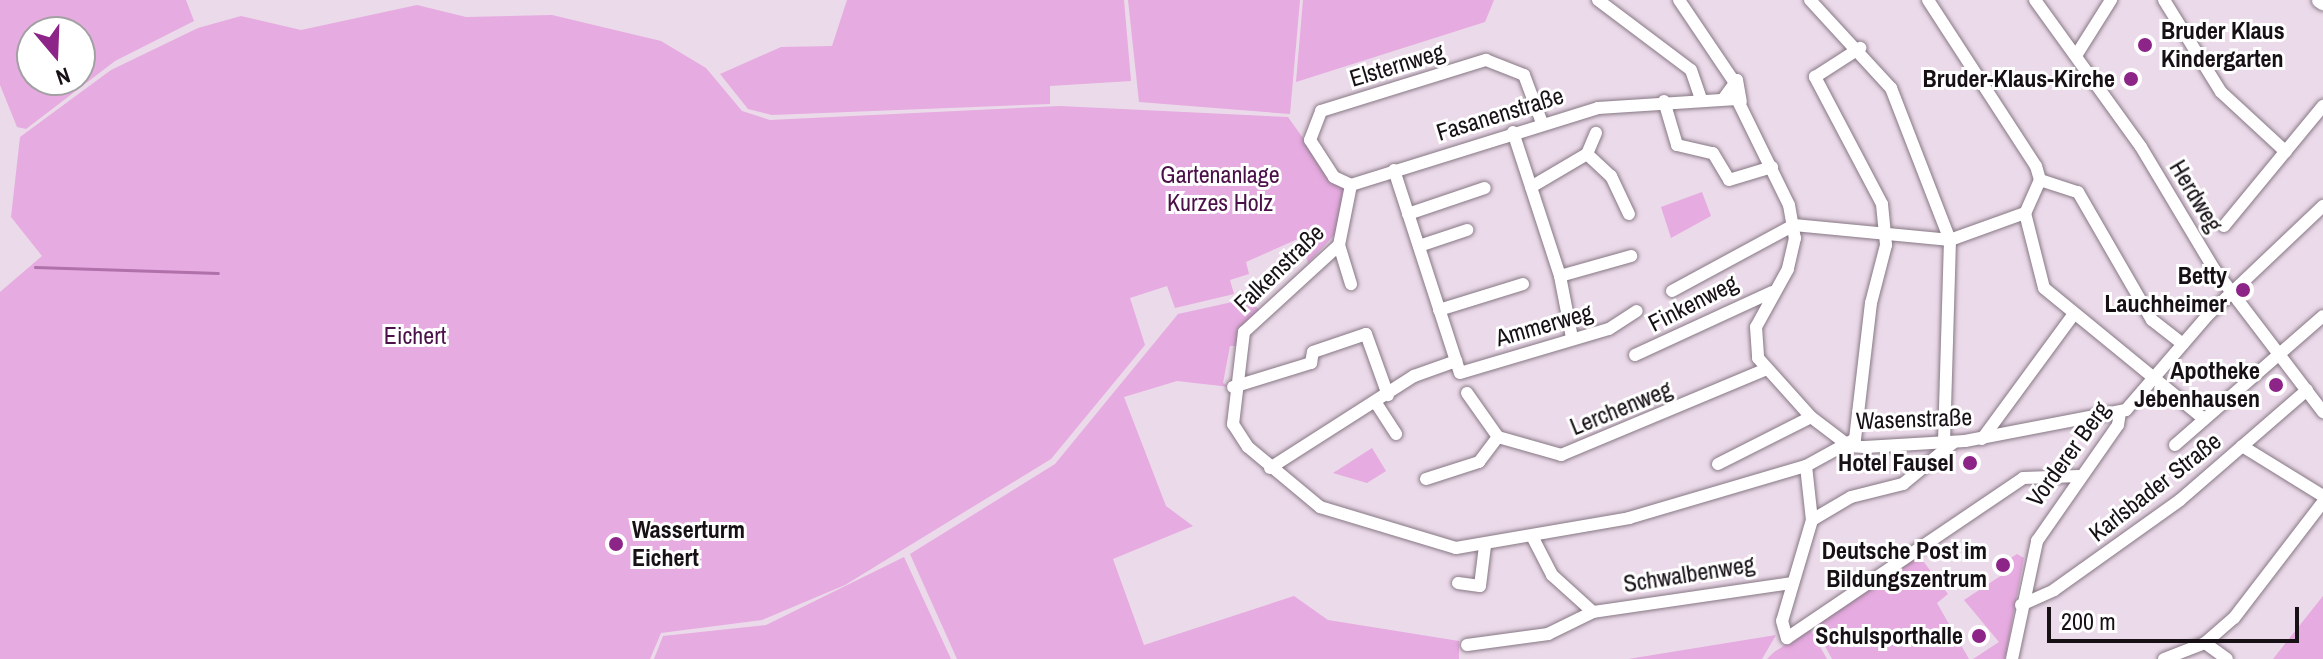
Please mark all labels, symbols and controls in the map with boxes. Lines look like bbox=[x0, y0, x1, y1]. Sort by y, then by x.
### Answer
north arrow bbox=[16, 16, 96, 96]
place label: Bruder Klaus Kindergarten bbox=[2161, 17, 2285, 73]
marker: Bruder Klaus Kindergarten bbox=[2136, 36, 2154, 54]
street label: Elsternweg bbox=[1346, 37, 1448, 93]
text: N bbox=[52, 60, 74, 93]
place label: Bruder-Klaus-Kirche bbox=[1923, 65, 2115, 93]
marker: Bruder-Klaus-Kirche bbox=[2122, 70, 2140, 88]
street label: Fasanenstraße bbox=[1433, 81, 1567, 147]
street label: Herdweg bbox=[2163, 155, 2229, 237]
park label: Gartenanlage Kurzes Holz bbox=[1160, 161, 1280, 217]
street label: Falkenstraße bbox=[1228, 218, 1330, 318]
place label: Betty Lauchheimer bbox=[2105, 262, 2227, 318]
street label: Finkenweg bbox=[1644, 268, 1742, 338]
marker: Betty Lauchheimer bbox=[2234, 281, 2252, 299]
street label: Ammerweg bbox=[1492, 297, 1596, 353]
park label: Eichert bbox=[384, 322, 446, 350]
place label: Apotheke Jebenhausen bbox=[2134, 357, 2260, 413]
street label: Lerchenweg bbox=[1566, 375, 1676, 441]
marker: Apotheke Jebenhausen bbox=[2267, 376, 2285, 394]
street label: Vorderer Berg bbox=[2020, 396, 2116, 512]
street label: Wasenstraße bbox=[1855, 403, 1973, 435]
street label: Karlsbader Straße bbox=[2083, 426, 2227, 548]
place label: Hotel Fausel bbox=[1838, 449, 1954, 477]
marker: Hotel Fausel bbox=[1961, 454, 1979, 472]
place label: Wasserturm Eichert bbox=[632, 516, 745, 572]
marker: Wasserturm Eichert bbox=[607, 535, 625, 553]
place label: Deutsche Post im Bildungszentrum bbox=[1822, 537, 1987, 593]
street label: Schwalbenweg bbox=[1621, 549, 1757, 599]
marker: Deutsche Post im Bildungszentrum bbox=[1994, 556, 2012, 574]
scale bar bbox=[2051, 591, 2303, 641]
text: 200 m bbox=[2061, 605, 2116, 637]
place label: Schulsporthalle bbox=[1815, 622, 1963, 650]
marker: Schulsporthalle bbox=[1970, 627, 1988, 645]

